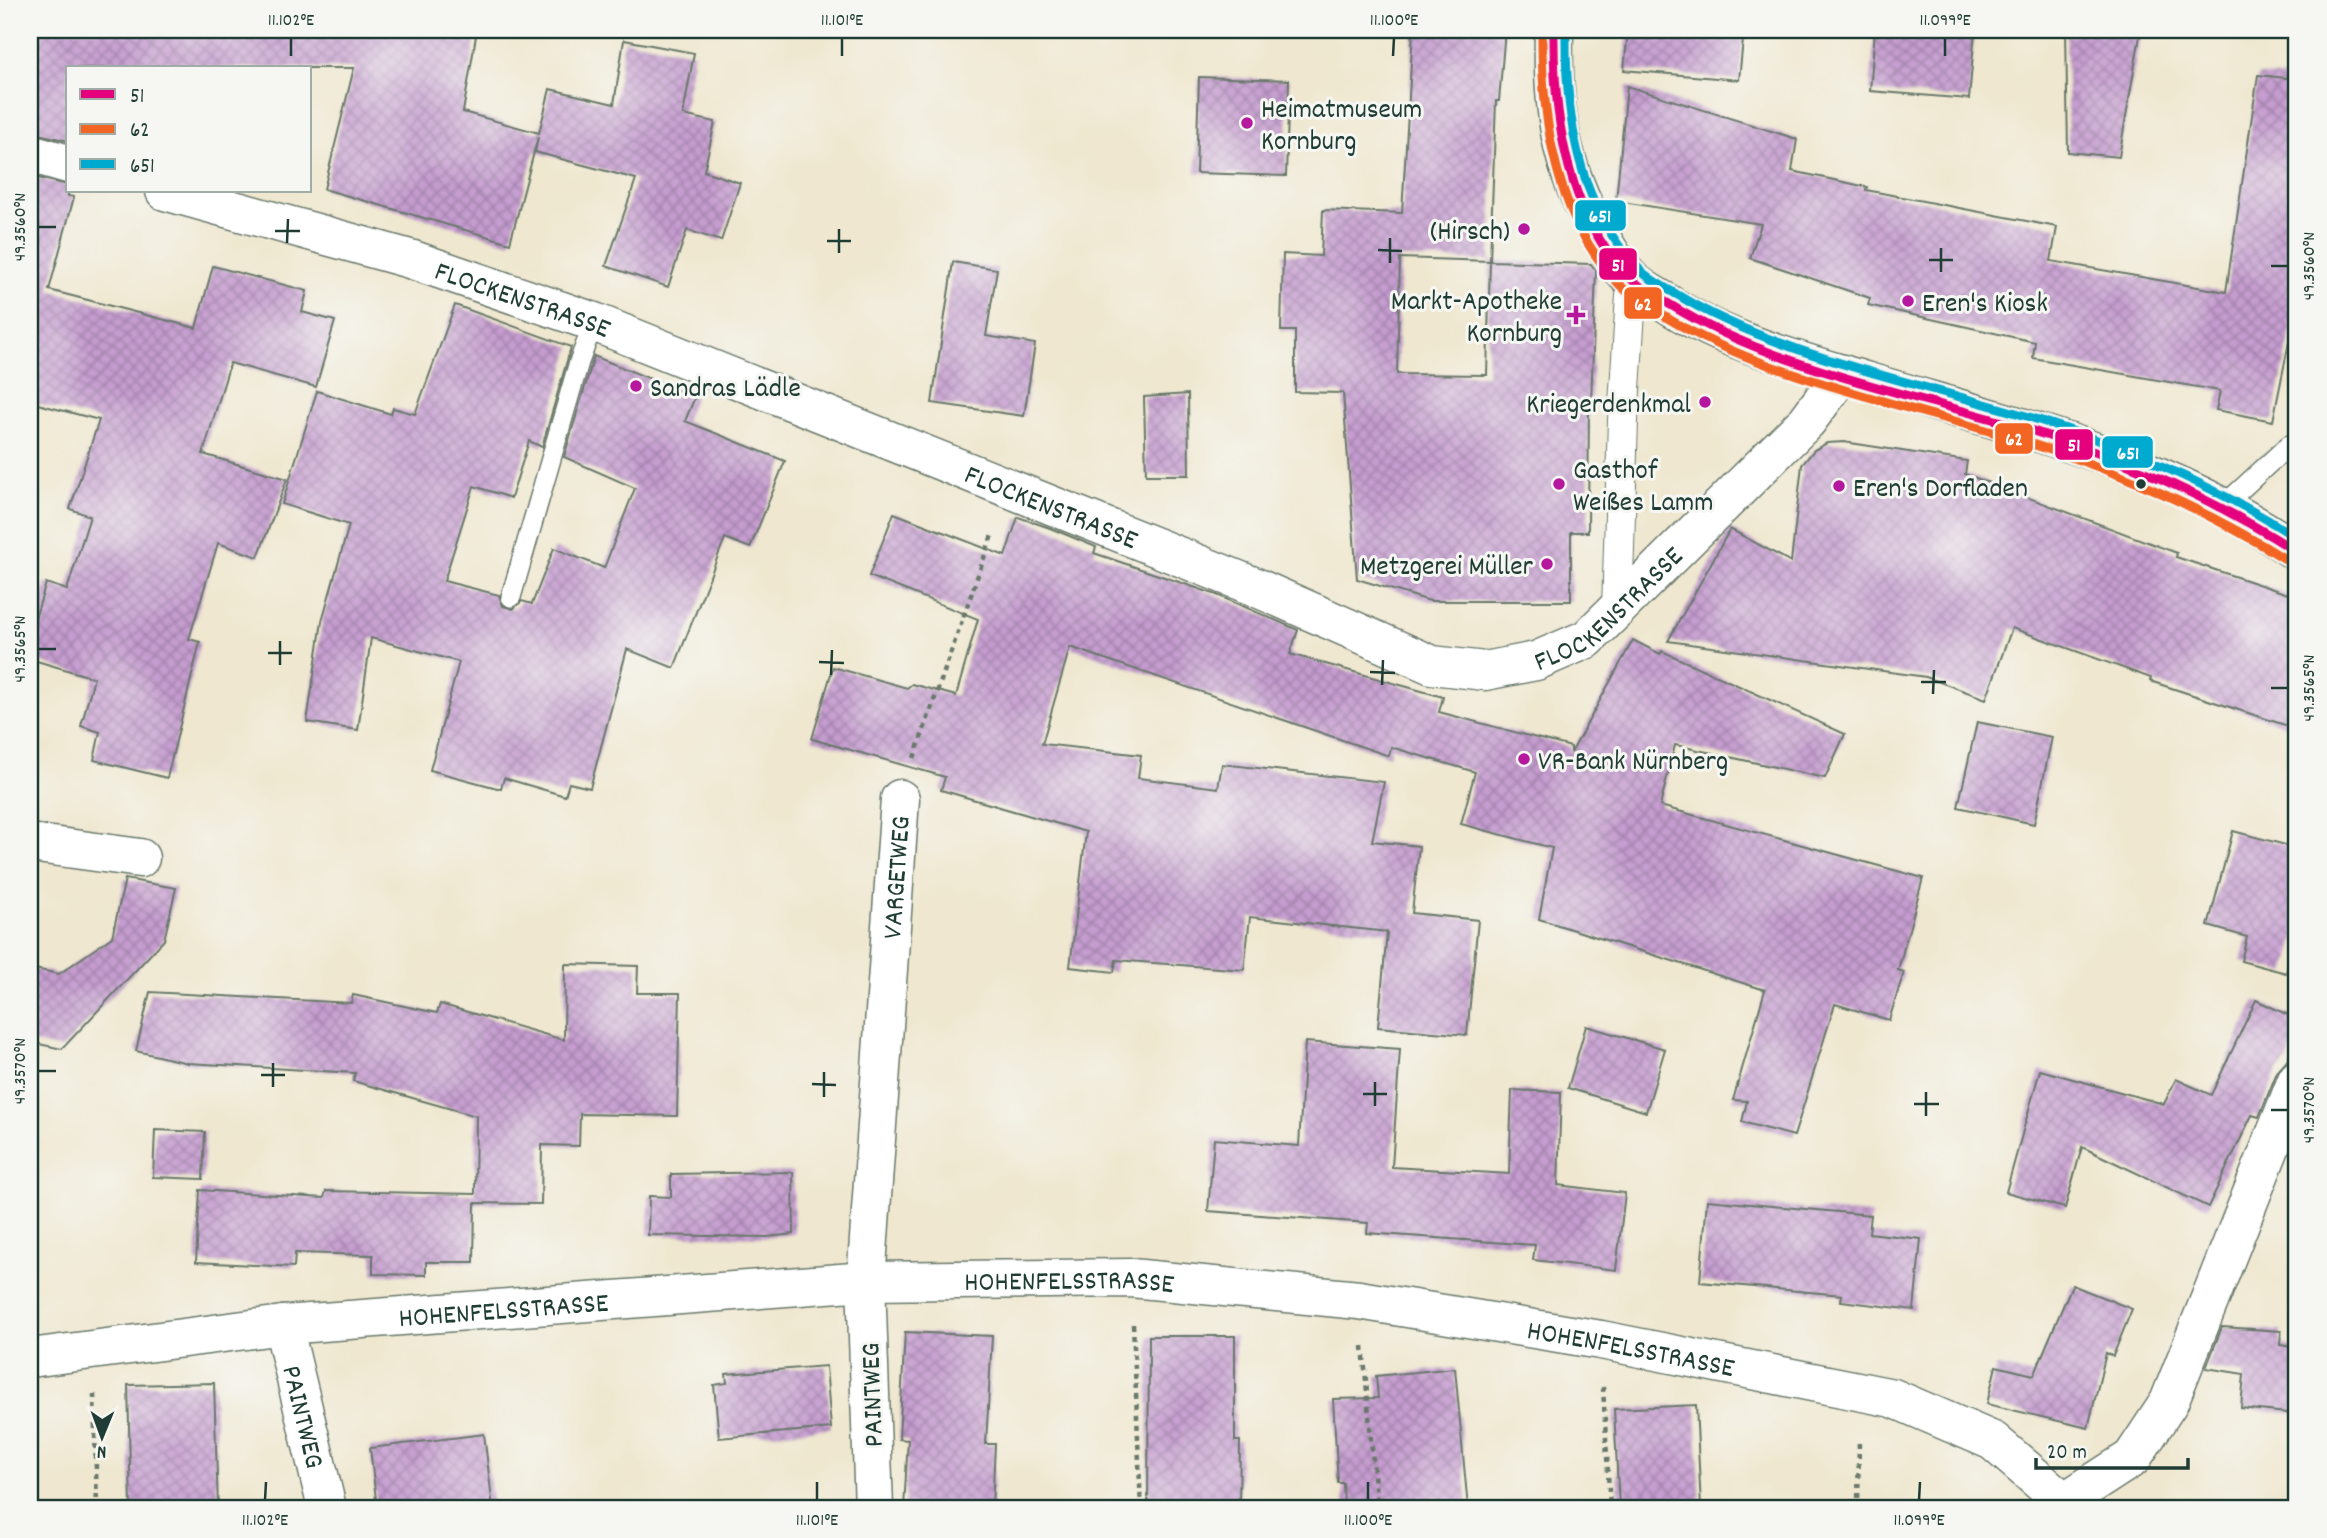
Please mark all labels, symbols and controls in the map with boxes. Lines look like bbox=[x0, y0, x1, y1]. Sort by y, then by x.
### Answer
text: 11.102°E bbox=[268, 9, 314, 34]
text: 11.101°E bbox=[821, 9, 863, 34]
text: 11.100°E bbox=[1370, 9, 1418, 34]
text: 11.099°E bbox=[1919, 9, 1971, 34]
legend bbox=[66, 66, 312, 192]
text: 51 bbox=[130, 83, 144, 113]
place label: Heimatmuseum Kornburg bbox=[1261, 92, 1422, 164]
marker: Heimatmuseum Kornburg bbox=[1239, 115, 1255, 131]
text: 62 bbox=[130, 117, 149, 147]
text: 651 bbox=[130, 153, 155, 183]
text: 49.3560°N bbox=[9, 193, 34, 261]
line badge: 651 bbox=[1574, 199, 1627, 232]
text: 651 bbox=[1589, 205, 1611, 232]
place label: (Hirsch) bbox=[1430, 214, 1510, 254]
marker: (Hirsch) bbox=[1516, 221, 1532, 237]
text: 49.3560°N bbox=[2298, 232, 2323, 300]
line badge: 51 bbox=[1598, 247, 1638, 281]
street label: FLOCKENSTRASSE bbox=[428, 254, 616, 352]
text: 51 bbox=[1612, 254, 1624, 281]
place label: Markt-Apotheke Kornburg bbox=[1391, 284, 1562, 356]
line badge: 62 bbox=[1623, 286, 1663, 320]
place label: Eren's Kiosk bbox=[1922, 286, 2048, 326]
text: 62 bbox=[1634, 293, 1652, 320]
marker: Eren's Kiosk bbox=[1900, 293, 1916, 309]
marker: Markt-Apotheke Kornburg bbox=[1568, 307, 1584, 323]
place label: Sandras Lädle bbox=[650, 371, 801, 411]
marker: Sandras Lädle bbox=[628, 378, 644, 394]
place label: Kriegerdenkmal bbox=[1526, 387, 1691, 427]
marker: Kriegerdenkmal bbox=[1697, 394, 1713, 410]
line badge: 62 bbox=[1994, 422, 2034, 455]
text: 62 bbox=[2005, 428, 2023, 455]
line badge: 51 bbox=[2054, 428, 2094, 461]
text: 51 bbox=[2068, 434, 2080, 461]
line badge: 651 bbox=[2101, 435, 2154, 469]
text: 651 bbox=[2117, 442, 2139, 469]
place label: Gasthof Weißes Lamm bbox=[1573, 453, 1713, 525]
street label: FLOCKENSTRASSE bbox=[957, 457, 1143, 563]
place label: Eren's Dorfladen bbox=[1853, 471, 2028, 511]
marker: Gasthof Weißes Lamm bbox=[1551, 476, 1567, 492]
unlabelled marker bbox=[2134, 477, 2148, 491]
marker: Eren's Dorfladen bbox=[1831, 478, 1847, 494]
street label: FLOCKENSTRASSE bbox=[1529, 539, 1695, 684]
place label: Metzgerei Müller bbox=[1360, 549, 1534, 589]
marker: Metzgerei Müller bbox=[1539, 556, 1555, 572]
text: 49.3565°N bbox=[9, 616, 34, 682]
text: 49.3565°N bbox=[2298, 655, 2323, 721]
place label: VR-Bank Nürnberg bbox=[1538, 744, 1728, 784]
marker: VR-Bank Nürnberg bbox=[1516, 751, 1532, 767]
street label: VARGETWEG bbox=[875, 815, 924, 940]
text: 49.3570°N bbox=[9, 1038, 34, 1104]
text: 49.3570°N bbox=[2298, 1077, 2323, 1143]
street label: HOHENFELSSTRASSE bbox=[964, 1263, 1176, 1307]
street label: HOHENFELSSTRASSE bbox=[397, 1285, 610, 1341]
street label: HOHENFELSSTRASSE bbox=[1524, 1313, 1738, 1391]
street label: PAINTWEG bbox=[853, 1342, 897, 1448]
street label: PAINTWEG bbox=[268, 1362, 332, 1473]
north arrow bbox=[66, 1402, 136, 1472]
scale bar bbox=[2036, 1426, 2189, 1470]
text: N bbox=[97, 1437, 107, 1464]
text: 20 m bbox=[2047, 1439, 2087, 1469]
text: 11.102°E bbox=[242, 1509, 288, 1534]
text: 11.101°E bbox=[796, 1509, 838, 1534]
text: 11.100°E bbox=[1344, 1509, 1392, 1534]
text: 11.099°E bbox=[1893, 1509, 1945, 1534]

